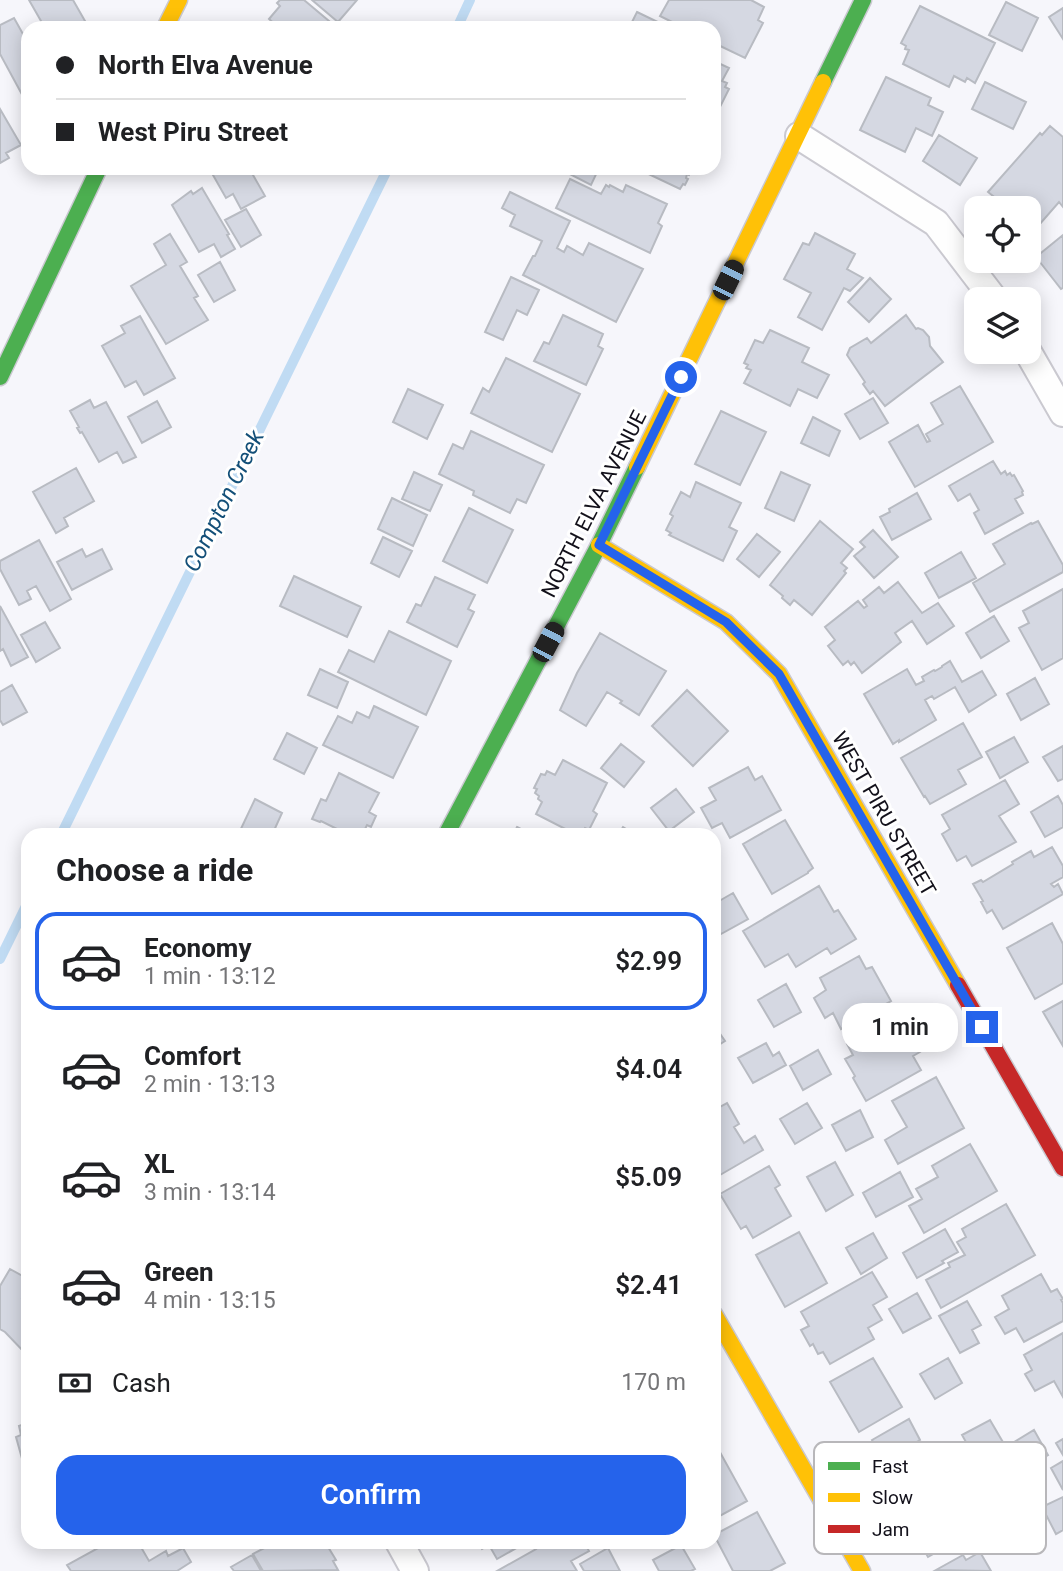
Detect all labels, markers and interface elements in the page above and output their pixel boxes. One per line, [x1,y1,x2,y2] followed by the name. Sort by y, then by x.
[98,50,313,80] text: North Elva Avenue
[98,117,288,147] text: West Piru Street
[964,196,1041,364] map controls
[964,196,1041,273] button: locate
[710,257,747,303] car
[964,287,1041,364] button: layers
[665,361,697,393] route start
[537,407,651,601] street label: NORTH ELVA AVENUE
[178,425,270,576] water label: Compton Creek
[529,619,568,665] car
[827,728,941,901] street label: WEST PIRU STREET
[56,851,253,889] text: Choose a ride
[60,930,123,993] icon: car
[144,933,251,963] text: Economy
[615,946,682,976] text: $2.99
[144,963,276,990] text: 1 min · 13:12
[842,1002,958,1052] callout: 1 min
[966,1011,998,1043] route end
[871,1014,929,1041] text: 1 min
[60,1038,123,1101] icon: car
[144,1041,241,1071] text: Comfort
[615,1054,682,1084] text: $4.04
[144,1071,276,1098] text: 2 min · 13:13
[60,1146,123,1209] icon: car
[144,1149,175,1179] text: XL
[615,1162,682,1192] text: $5.09
[144,1179,276,1206] text: 3 min · 13:14
[60,1254,123,1317] icon: car
[144,1257,214,1287] text: Green
[615,1270,682,1300] text: $2.41
[144,1287,276,1314] text: 4 min · 13:15
[56,1364,94,1402] icon: cash
[112,1368,171,1398] text: Cash
[621,1369,686,1396] text: 170 m
[814,1442,1046,1554] legend
[56,1455,686,1535] button: Confirm
[872,1455,909,1478] text: Fast
[872,1486,913,1509] text: Slow
[872,1518,909,1541] text: Jam

